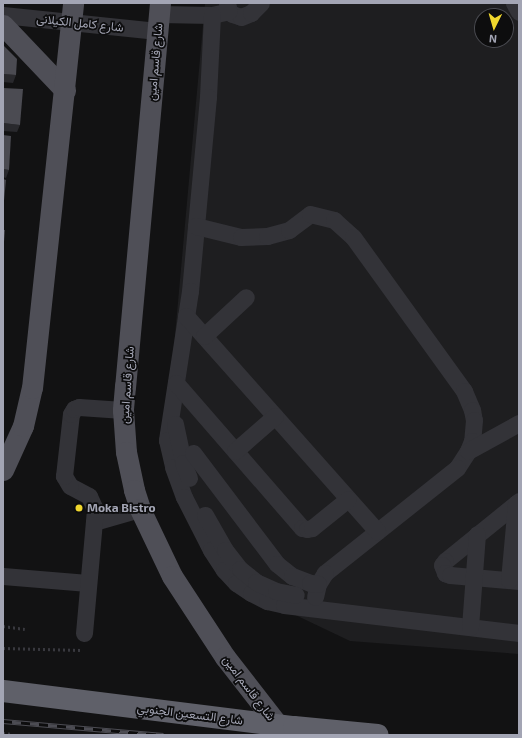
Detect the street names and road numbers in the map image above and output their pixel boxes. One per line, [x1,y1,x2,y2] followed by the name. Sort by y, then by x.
[36,11,124,35] street label: شارع كامل الكيلانى
[144,23,166,101] street label: شارع قاسم امين
[117,346,137,424] street label: شارع قاسم امين
[220,653,278,723] street label: شارع قاسم امين
[136,700,244,728] street label: شارع التسعين الجنوبي

